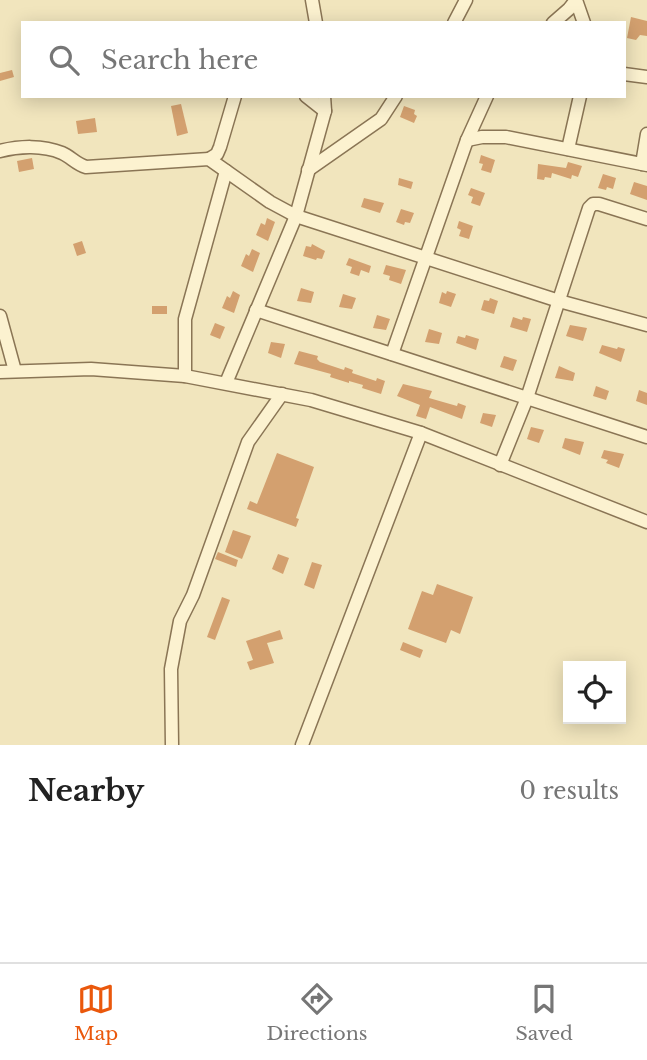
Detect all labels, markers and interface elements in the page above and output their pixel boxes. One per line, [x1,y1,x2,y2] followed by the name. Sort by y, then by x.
[21,21,626,98] search box
[45,41,83,79] icon: search
[101,44,258,76] text: Search here
[563,661,626,724] map controls
[563,661,626,724] button: locate
[28,772,144,809] text: Nearby
[520,777,619,805] text: 0 results
[74,980,118,1045] tab: Map
[266,980,367,1045] tab: Directions
[516,980,573,1045] tab: Saved

